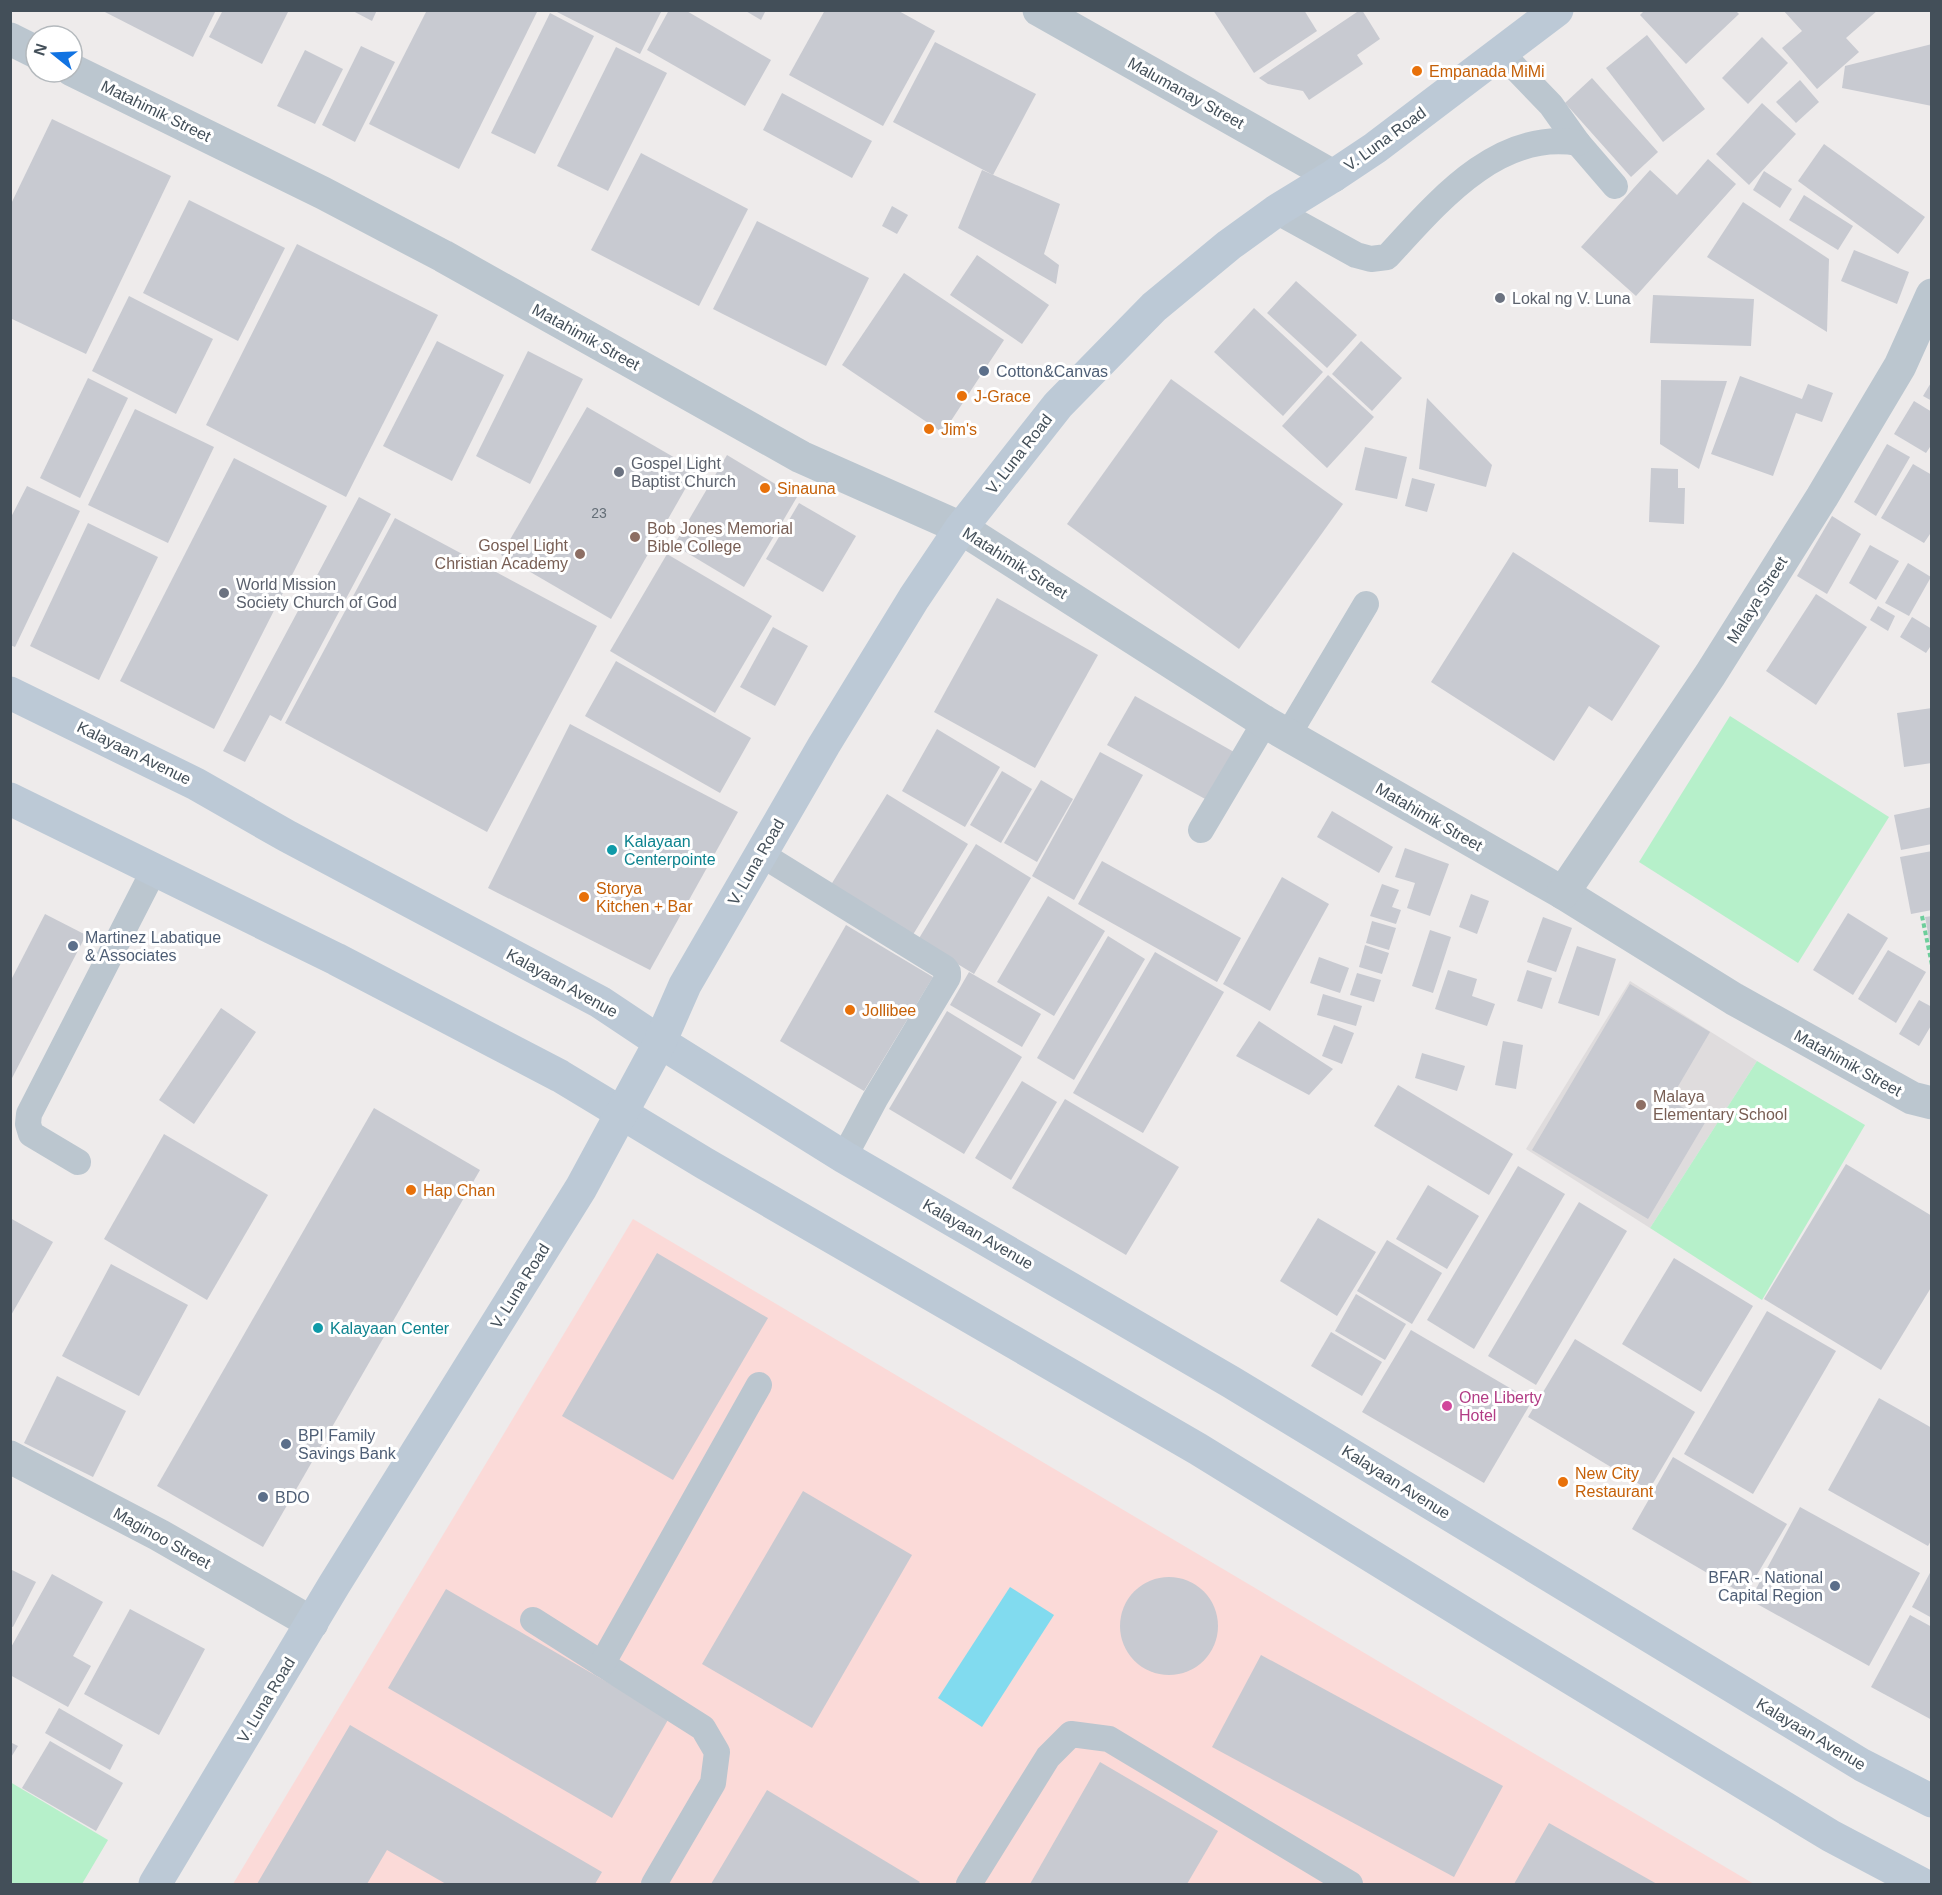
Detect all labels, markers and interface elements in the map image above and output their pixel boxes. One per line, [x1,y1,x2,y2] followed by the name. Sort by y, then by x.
[24,24,84,84] north arrow
[30,41,50,58] text: N
[1125,54,1247,132] street label: Malumanay Street
[1429,63,1545,80] place label: Empanada MiMi
[1410,64,1424,78] marker: Empanada MiMi
[98,77,214,145] street label: Matahimik Street
[1341,104,1429,174] street label: V. Luna Road
[1512,290,1631,307] place label: Lokal ng V. Luna
[1493,291,1507,305] marker: Lokal ng V. Luna
[529,300,643,374] street label: Matahimik Street
[996,363,1108,380] place label: Cotton&Canvas
[977,364,991,378] marker: Cotton&Canvas
[974,388,1031,405] place label: J-Grace
[955,389,969,403] marker: J-Grace
[983,411,1055,497] street label: V. Luna Road
[941,421,977,438] place label: Jim's
[922,422,936,436] marker: Jim's
[631,455,736,490] place label: Gospel Light Baptist Church
[612,465,626,479] marker: Gospel Light Baptist Church
[777,480,836,497] place label: Sinauna
[758,481,772,495] marker: Sinauna
[591,505,607,521] house number: 23
[647,520,793,555] place label: Bob Jones Memorial Bible College
[960,524,1071,602] street label: Matahimik Street
[628,530,642,544] marker: Bob Jones Memorial Bible College
[435,537,569,572] place label: Gospel Light Christian Academy
[573,547,587,561] marker: Gospel Light Christian Academy
[1724,553,1791,646] street label: Malaya Street
[236,576,397,611] place label: World Mission Society Church of God
[217,586,231,600] marker: World Mission Society Church of God
[74,718,194,788] street label: Kalayaan Avenue
[1373,780,1486,855] street label: Matahimik Street
[725,816,787,908] street label: V. Luna Road
[624,833,716,868] place label: Kalayaan Centerpointe
[605,843,619,857] marker: Kalayaan Centerpointe
[596,880,693,915] place label: Storya Kitchen + Bar
[577,890,591,904] marker: Storya Kitchen + Bar
[85,929,221,964] place label: Martinez Labatique & Associates
[66,939,80,953] marker: Martinez Labatique & Associates
[504,945,621,1021] street label: Kalayaan Avenue
[862,1002,916,1019] place label: Jollibee
[843,1003,857,1017] marker: Jollibee
[1791,1026,1905,1100] street label: Matahimik Street
[1653,1088,1787,1123] place label: Malaya Elementary School
[1634,1098,1648,1112] marker: Malaya Elementary School
[423,1182,495,1199] place label: Hap Chan
[404,1183,418,1197] marker: Hap Chan
[920,1196,1036,1272] street label: Kalayaan Avenue
[487,1241,553,1331] street label: V. Luna Road
[330,1320,450,1337] place label: Kalayaan Center
[311,1321,325,1335] marker: Kalayaan Center
[1459,1389,1542,1424] place label: One Liberty Hotel
[1440,1399,1454,1413] marker: One Liberty Hotel
[298,1427,397,1462] place label: BPI Family Savings Bank
[279,1437,293,1451] marker: BPI Family Savings Bank
[1339,1442,1453,1522] street label: Kalayaan Avenue
[1575,1465,1654,1500] place label: New City Restaurant
[1556,1475,1570,1489] marker: New City Restaurant
[275,1489,310,1506] place label: BDO
[256,1490,270,1504] marker: BDO
[110,1504,214,1572] street label: Maginoo Street
[1708,1569,1823,1604] place label: BFAR - National Capital Region
[1828,1579,1842,1593] marker: BFAR - National Capital Region
[234,1654,298,1746] street label: V. Luna Road
[1753,1695,1869,1773] street label: Kalayaan Avenue

